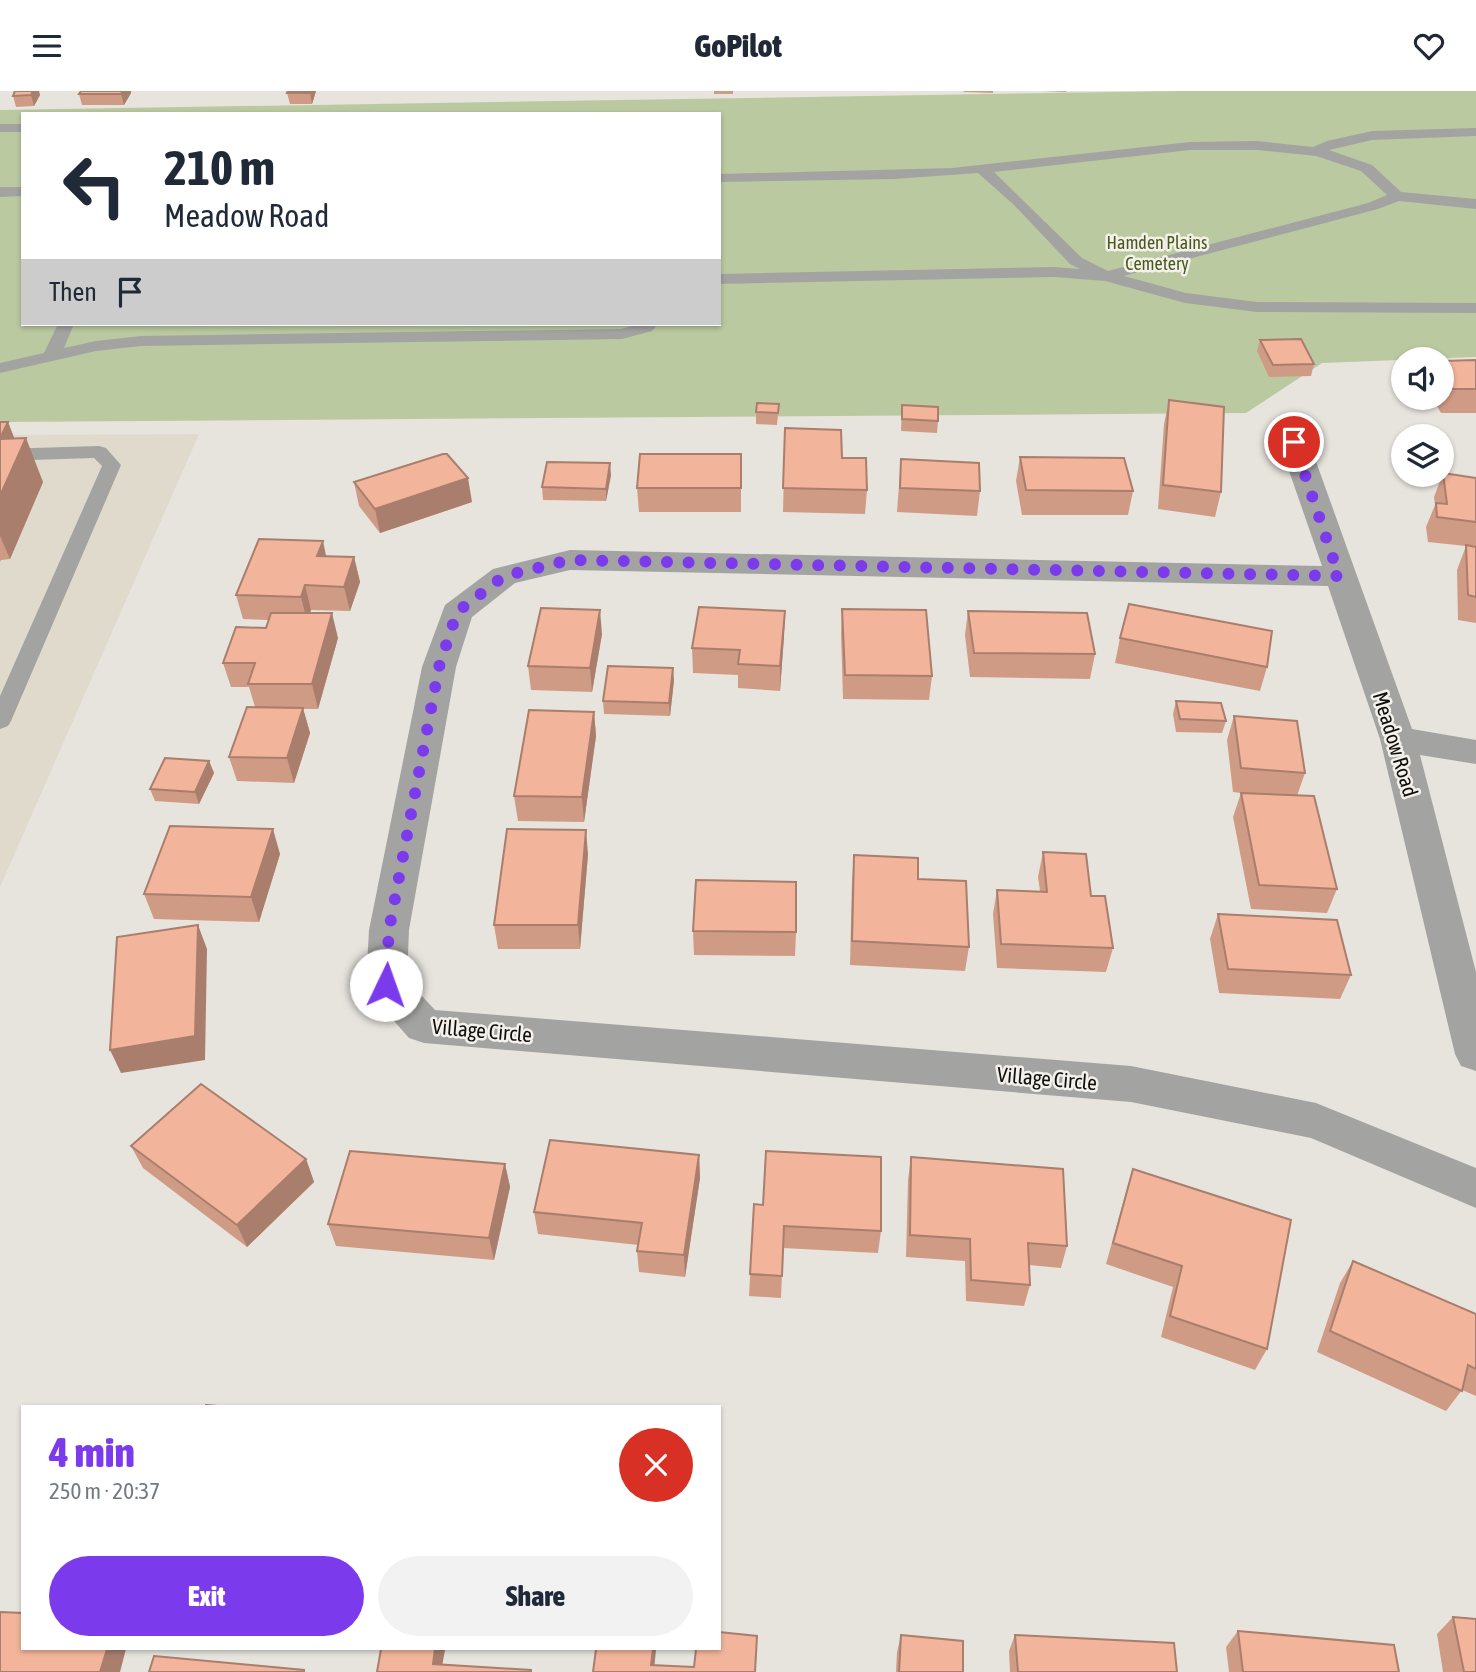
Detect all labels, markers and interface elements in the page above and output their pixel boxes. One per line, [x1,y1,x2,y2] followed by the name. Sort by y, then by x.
[28,27,66,65] icon: menu
[694,27,782,64] text: GoPilot
[1410,27,1448,65] icon: heart
[164,139,275,195] text: 210 m
[49,140,140,231] icon: left
[164,197,329,234] text: Meadow Road
[1107,232,1207,274] park label: Hamden Plains Cemetery
[111,273,149,311] icon: arrive
[49,277,97,307] text: Then
[1391,347,1454,487] map controls
[1391,347,1454,410] button: sound
[1264,412,1324,472] pin
[1275,423,1313,461] icon: arrive
[1391,424,1454,487] button: layers
[1369,689,1423,799] street label: Meadow Road
[349,948,423,1022] position arrow
[431,1014,533,1046] street label: Village Circle
[996,1062,1098,1094] street label: Village Circle
[49,1428,135,1476] text: 4 min
[619,1428,693,1502] button: close
[49,1478,160,1504] text: 250 m · 20:37
[49,1556,364,1636] button: Exit
[378,1556,693,1636] button: Share

